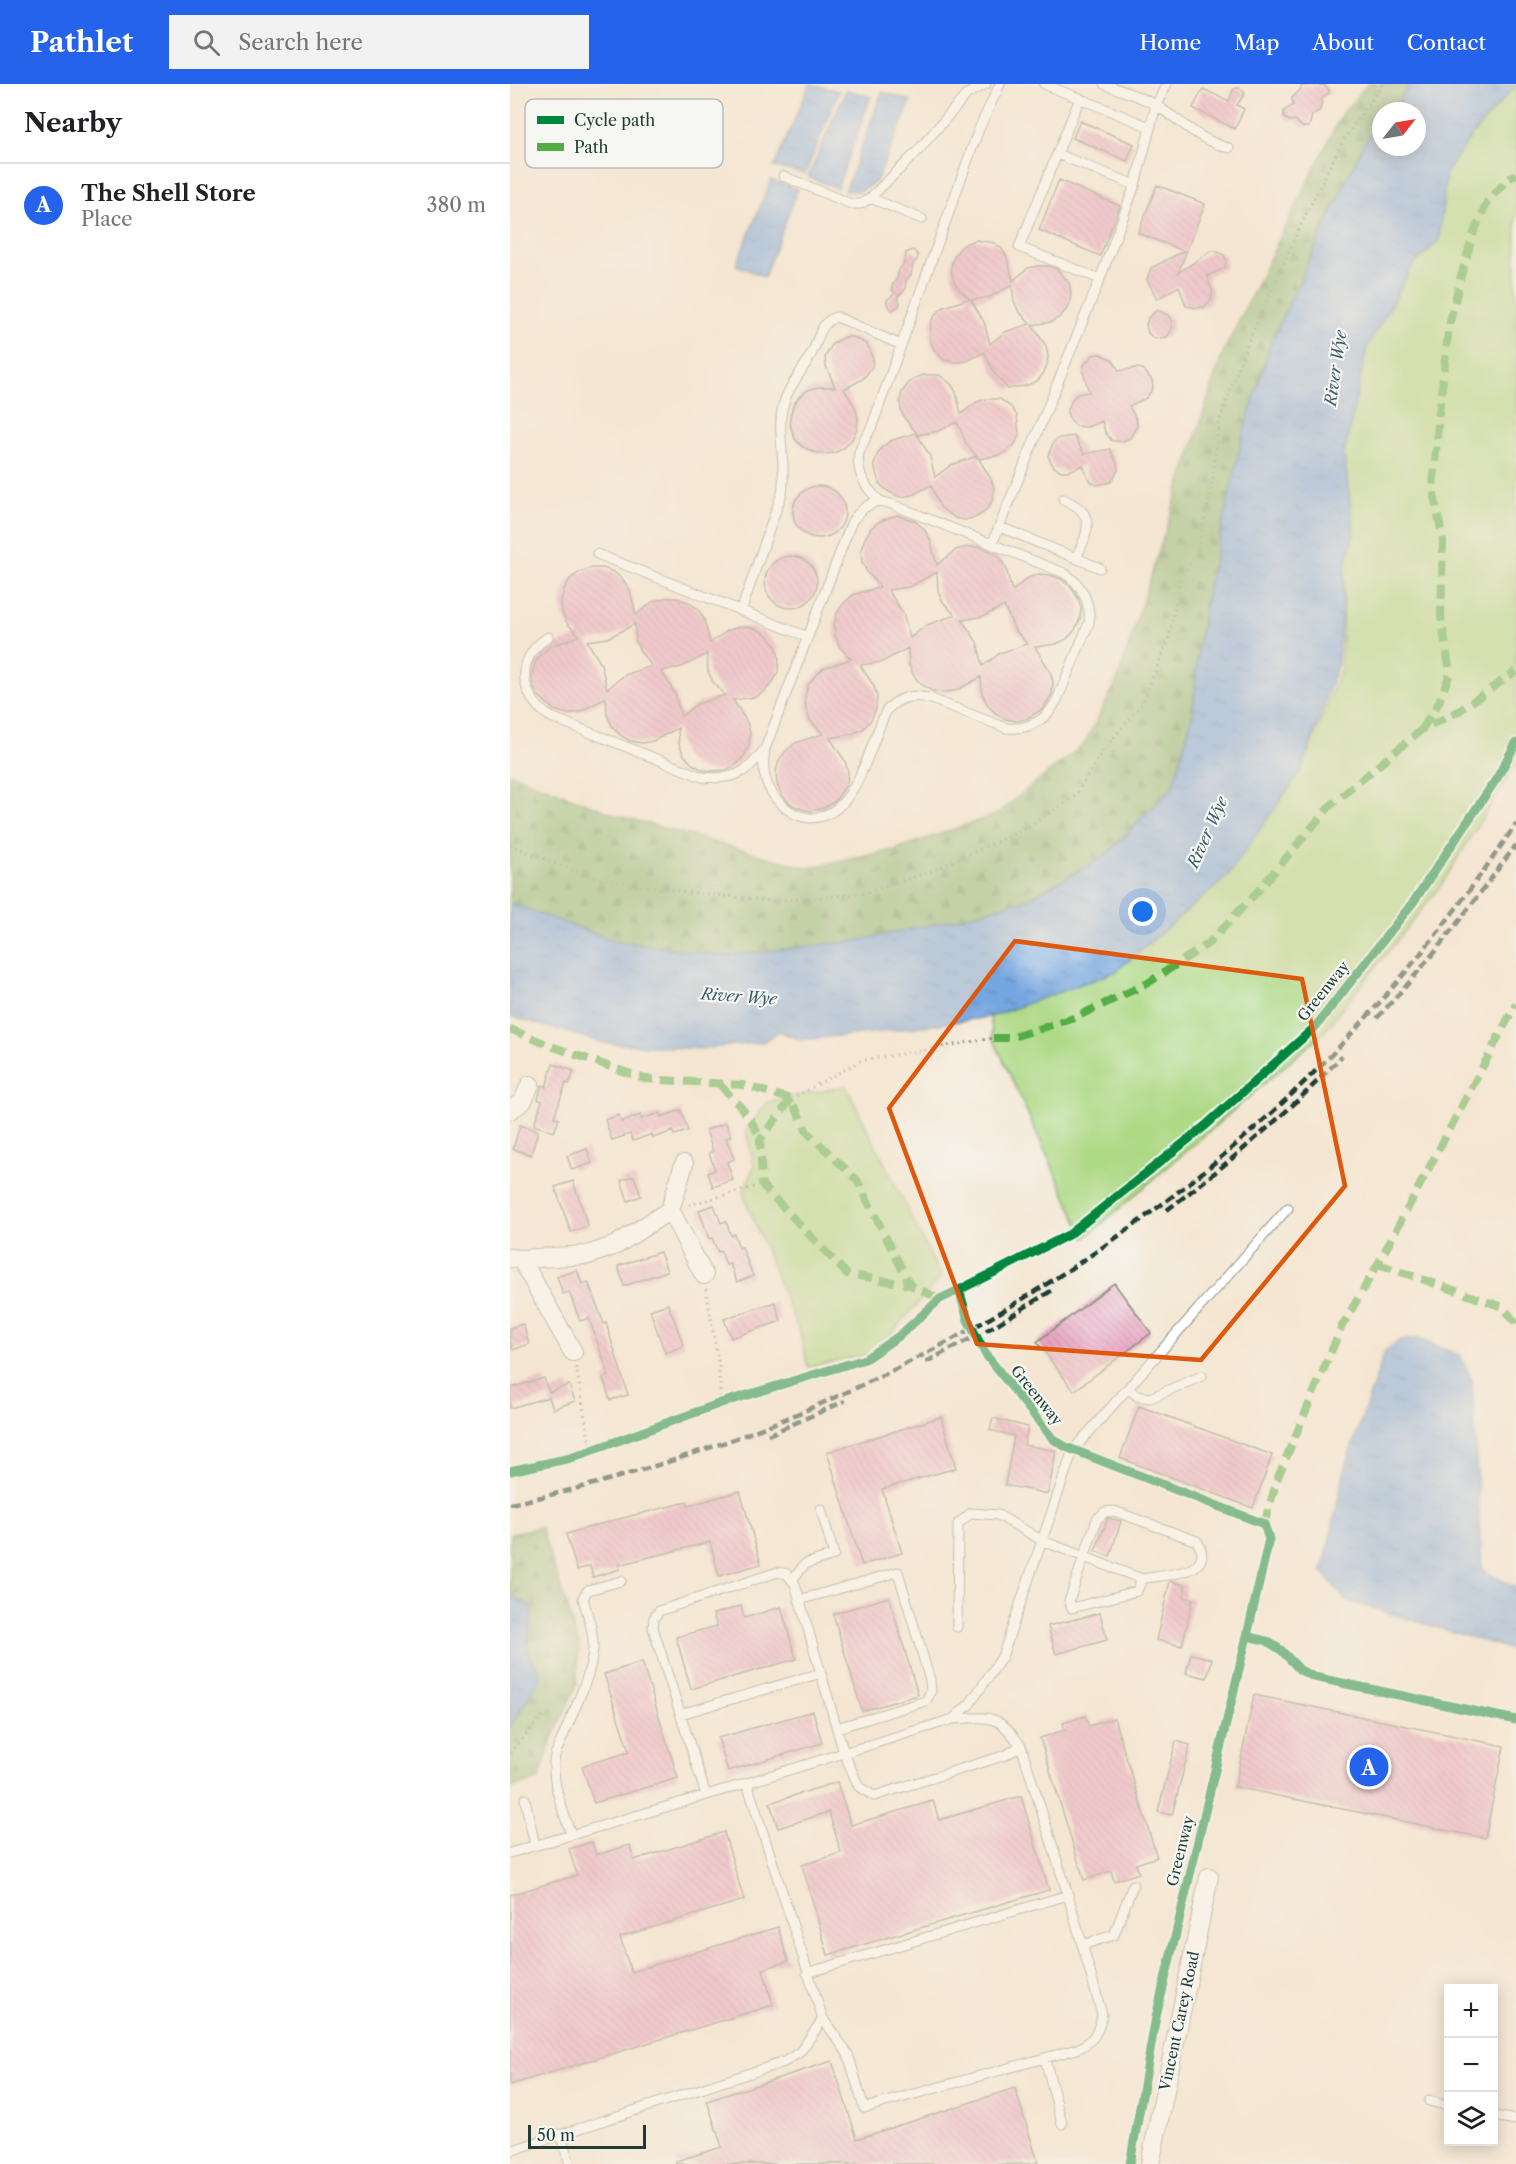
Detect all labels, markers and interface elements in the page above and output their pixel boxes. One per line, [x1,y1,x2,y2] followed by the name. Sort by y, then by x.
[169,15,589,69] search box
[30,25,133,59] text: Pathlet
[190,26,223,59] icon: search
[238,29,363,56] text: Search here
[1140,30,1201,55] text: Home
[1234,30,1279,55] text: Map
[1312,30,1374,55] text: About
[1407,30,1486,55] text: Contact
[525,99,723,168] legend
[1372,102,1426,156] north arrow
[24,107,122,139] text: Nearby
[574,110,655,130] text: Cycle path
[574,137,608,157] text: Path
[81,180,256,207] text: The Shell Store
[36,193,51,217] text: A
[427,193,486,217] text: 380 m
[81,207,132,231] text: Place
[1320,328,1350,409] water label: River Wye
[1182,792,1232,873] water label: River Wye
[1128,897,1157,926] your location
[1293,957,1353,1025] street label: Greenway
[698,983,779,1009] water label: River Wye
[1007,1361,1067,1429] street label: Greenway
[1350,1744,1388,1790] pin: A
[1162,1813,1198,1888] street label: Greenway
[1155,1949,1203,2094] street label: Vincent Carey Road
[1444,1984,1498,2146] map controls
[1444,1984,1498,2038] button: +
[1444,2038,1498,2092] button: −
[1444,2092,1498,2146] button: layers
[528,2122,646,2150] scale bar
[537,2125,575,2145] text: 50 m

